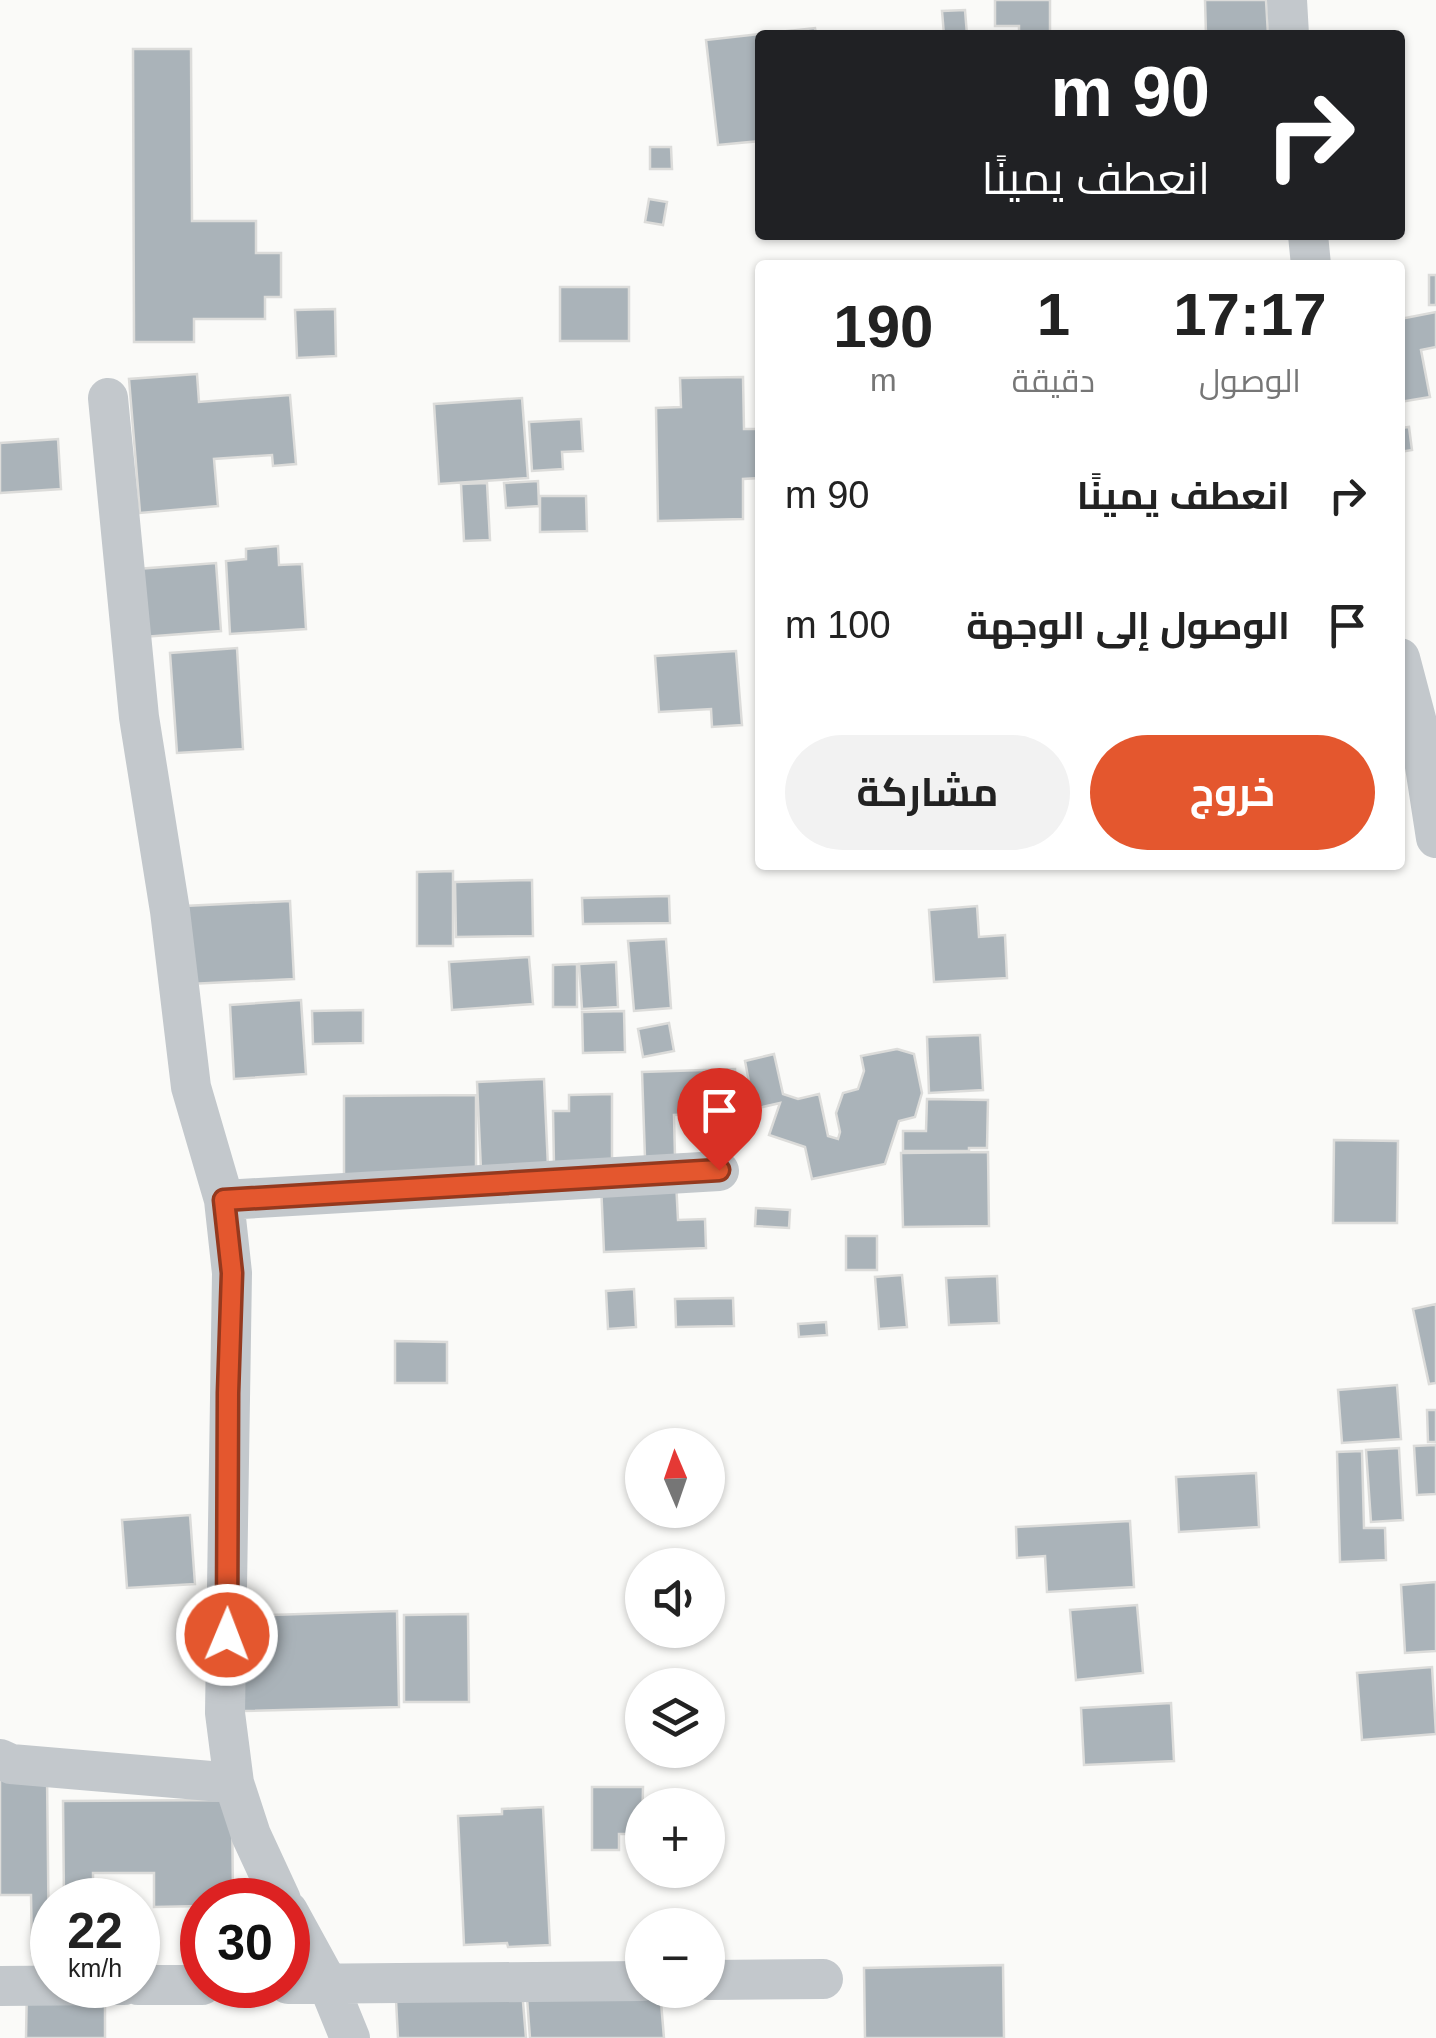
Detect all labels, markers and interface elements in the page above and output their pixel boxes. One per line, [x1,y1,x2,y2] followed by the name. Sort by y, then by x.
[1050,53,1210,131] text: 90 m
[1245,70,1375,200] icon: right
[981,153,1210,204] text: انعطف يمينًا
[1037,281,1070,348] text: 1
[1173,281,1327,348] text: 17:17
[833,293,933,360] text: 190
[870,362,897,398] text: m
[1012,363,1095,399] text: دقيقة
[1199,363,1301,399] text: الوصول
[1320,468,1375,523] icon: right
[785,474,870,516] text: 90 m
[1077,475,1290,517] text: انعطف يمينًا
[1320,598,1375,653] icon: arrive
[785,604,891,646] text: 100 m
[966,605,1290,647] text: الوصول إلى الوجهة
[785,735,1070,850] button: مشاركة
[1090,735,1375,850] button: خروج
[677,1068,762,1171] pin
[692,1083,747,1138] icon: arrive
[625,1428,725,1528] north arrow
[625,1428,725,2008] map controls
[625,1548,725,1648] button: sound
[175,1583,279,1687] position arrow
[625,1668,725,1768] button: layers
[625,1788,725,1888] button: +
[180,1878,310,2008] speed limit sign: 30
[67,1903,123,1959] text: 22
[625,1908,725,2008] button: −
[68,1954,122,1982] text: km/h

